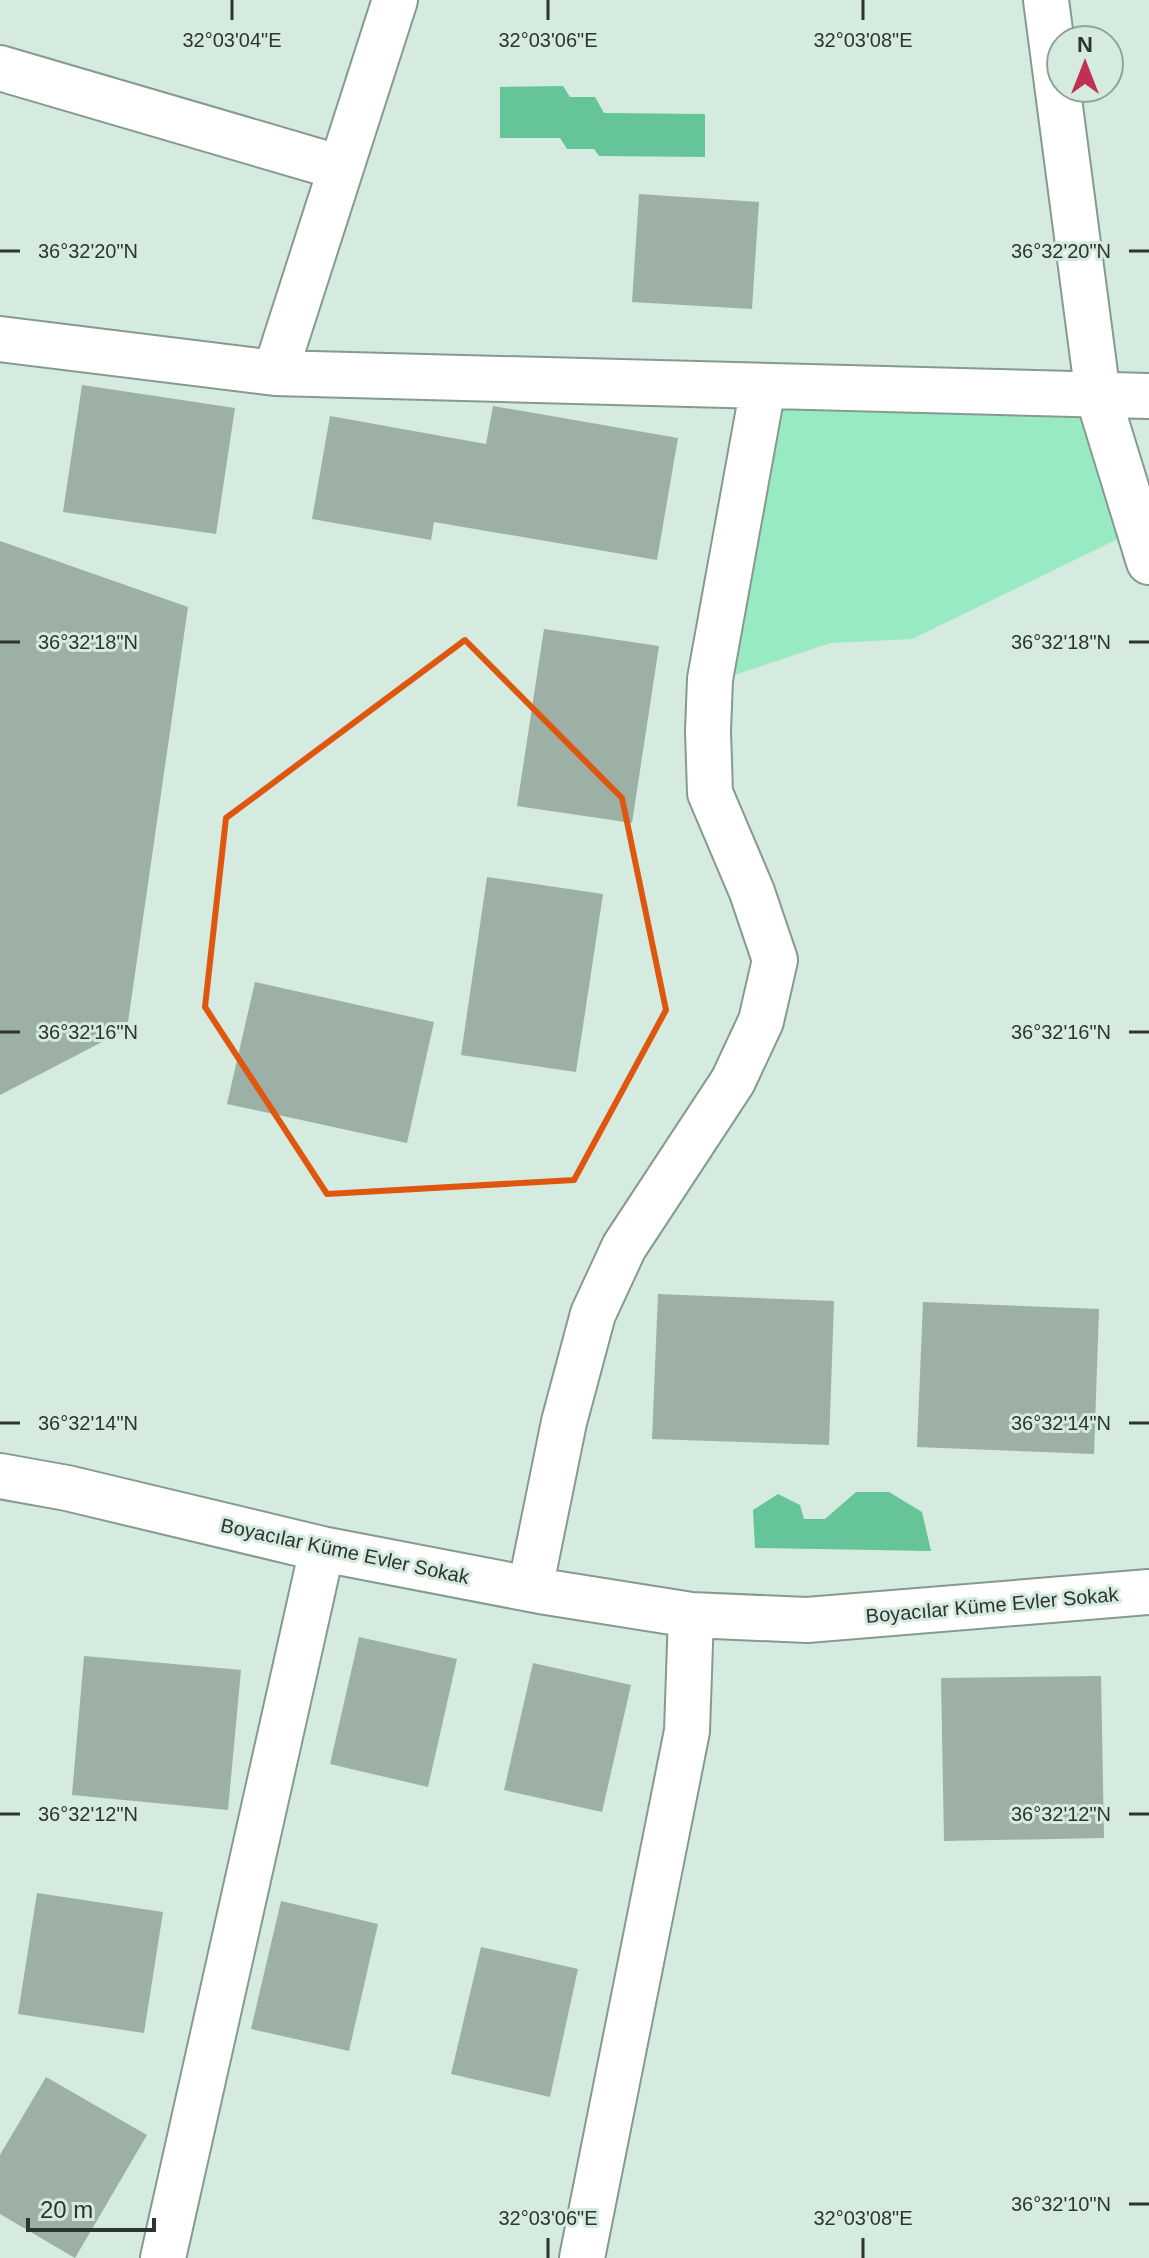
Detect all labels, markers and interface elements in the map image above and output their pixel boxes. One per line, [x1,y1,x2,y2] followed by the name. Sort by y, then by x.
[1045,24,1125,104] north arrow
[183,29,282,51] text: 32°03'04"E
[499,29,598,51] text: 32°03'06"E
[814,29,913,51] text: 32°03'08"E
[1077,32,1093,57] text: N
[38,240,138,262] text: 36°32'20"N
[1011,240,1111,262] text: 36°32'20"N
[38,631,138,653] text: 36°32'18"N
[1011,631,1111,653] text: 36°32'18"N
[38,1021,138,1043] text: 36°32'16"N
[1011,1021,1111,1043] text: 36°32'16"N
[38,1412,138,1434] text: 36°32'14"N
[1011,1412,1111,1434] text: 36°32'14"N
[219,1514,472,1588] street label: Boyacılar Küme Evler Sokak
[865,1583,1120,1627] street label: Boyacılar Küme Evler Sokak
[38,1803,138,1825] text: 36°32'12"N
[1011,1803,1111,1825] text: 36°32'12"N
[28,2182,154,2232] scale bar
[1011,2193,1111,2215] text: 36°32'10"N
[40,2196,93,2223] text: 20 m
[499,2207,598,2229] text: 32°03'06"E
[814,2207,913,2229] text: 32°03'08"E

